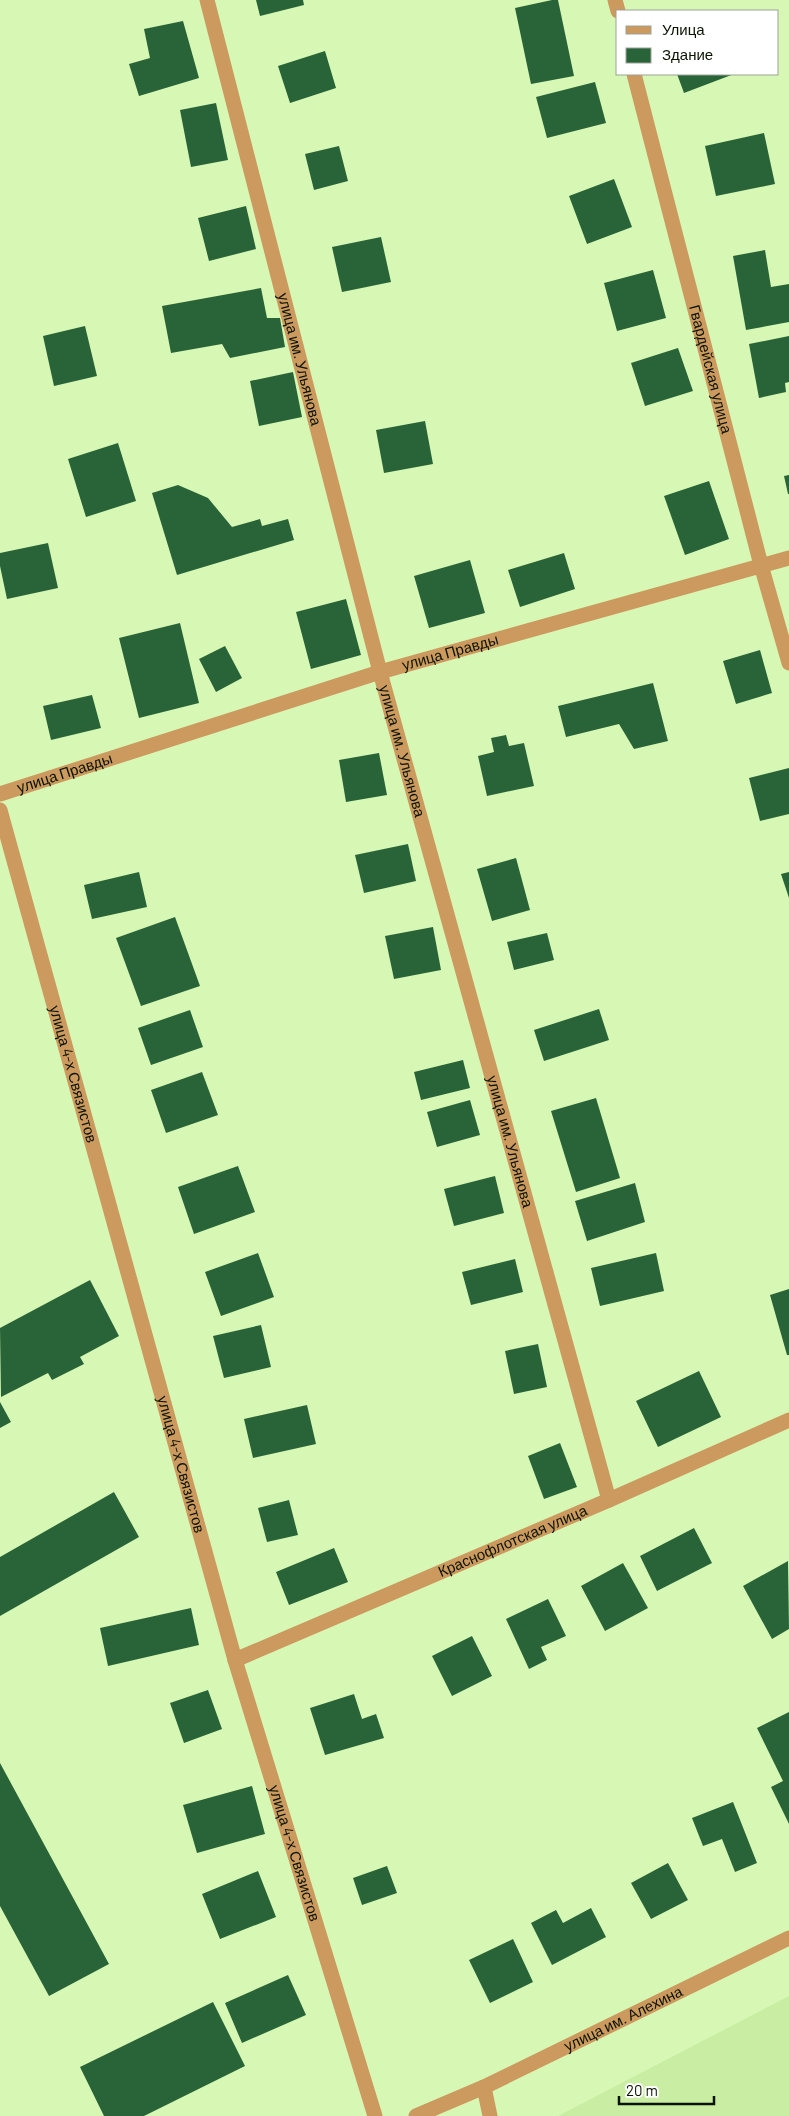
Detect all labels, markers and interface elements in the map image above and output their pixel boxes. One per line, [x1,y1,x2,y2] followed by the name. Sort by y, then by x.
[616,10,779,75] legend
[662,20,705,38] text: Улица
[662,45,713,63] text: Здание
[275,291,326,428] street label: улица им. Ульянова
[686,303,737,436] street label: Гвардейская улица
[400,629,500,673] street label: улица Правды
[376,683,430,820] street label: улица им. Ульянова
[15,749,114,796] street label: улица Правды
[46,1003,102,1144] street label: улица 4-х Связистов
[484,1073,538,1210] street label: улица им. Ульянова
[154,1394,209,1535] street label: улица 4-х Связистов
[435,1500,590,1580] street label: Краснофлотская улица
[266,1783,325,1923] street label: улица 4-х Связистов
[561,1981,686,2055] street label: улица им. Алехина
[619,2074,714,2106] scale bar
[626,2081,658,2099] text: 20 m

